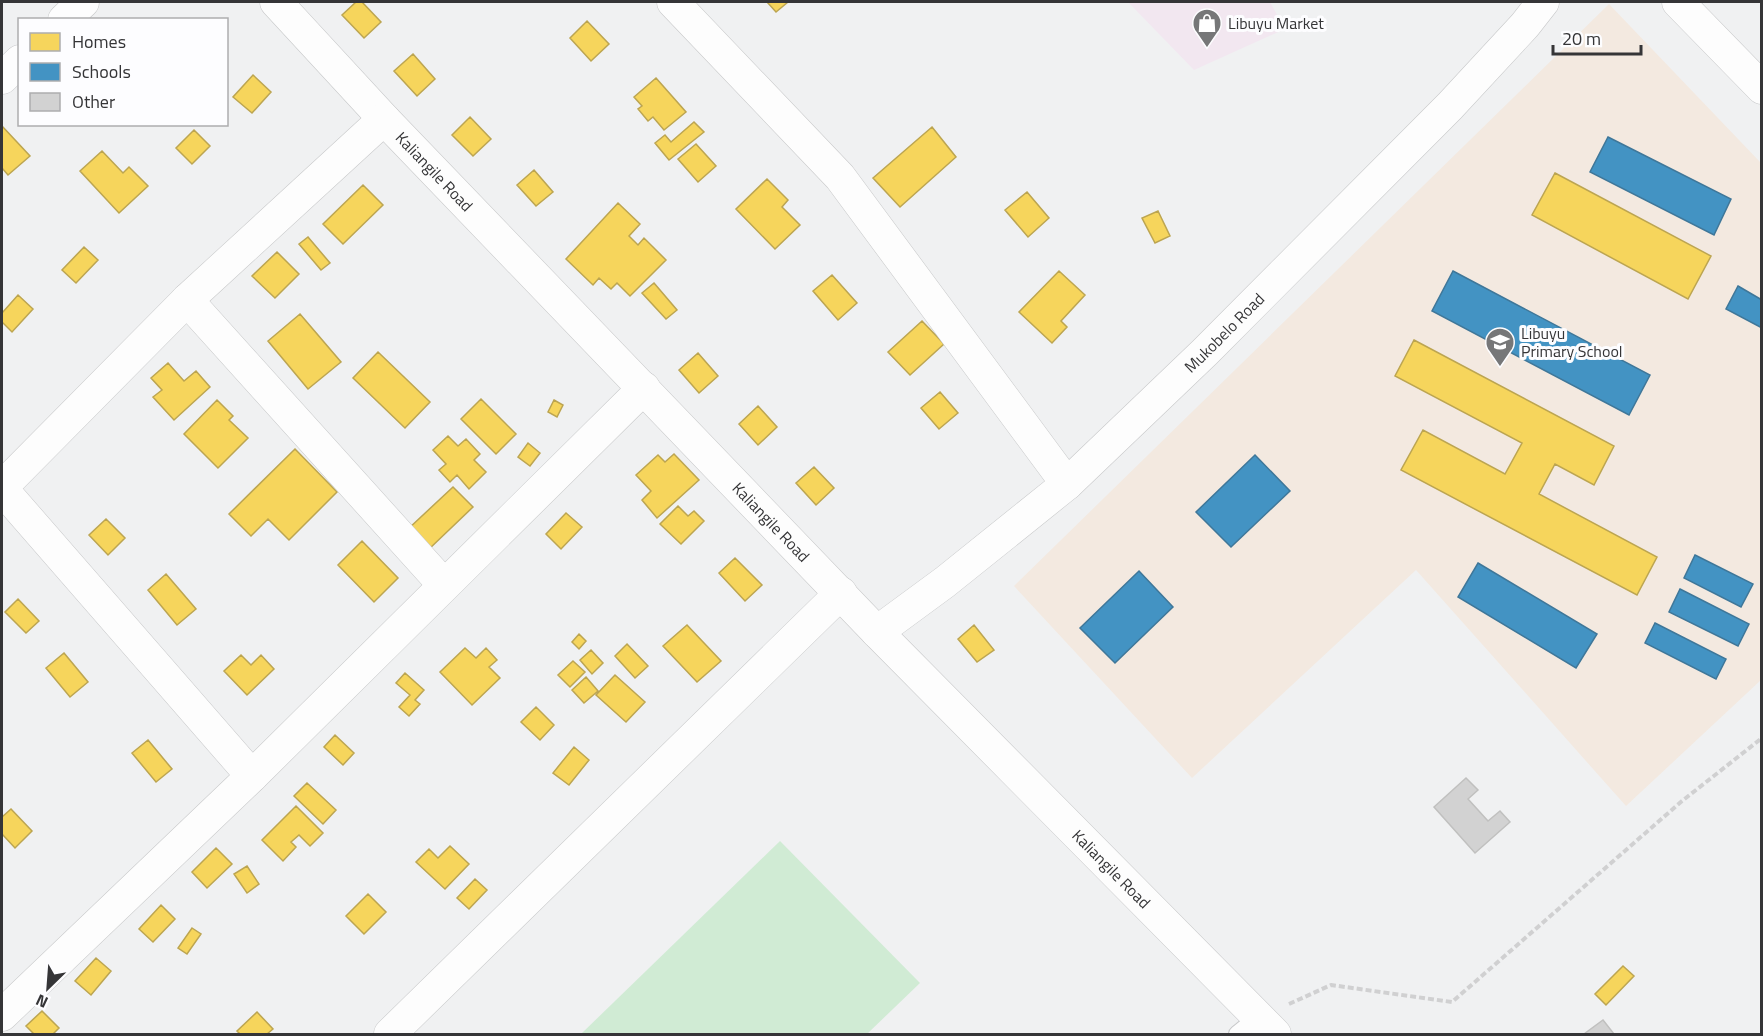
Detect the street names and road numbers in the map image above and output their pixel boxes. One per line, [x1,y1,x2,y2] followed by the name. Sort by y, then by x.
[390,126,479,217] street label: Kaliangile Road
[1178,287,1270,378] street label: Mukobelo Road
[727,477,815,567] street label: Kaliangile Road
[1067,824,1156,914] street label: Kaliangile Road

